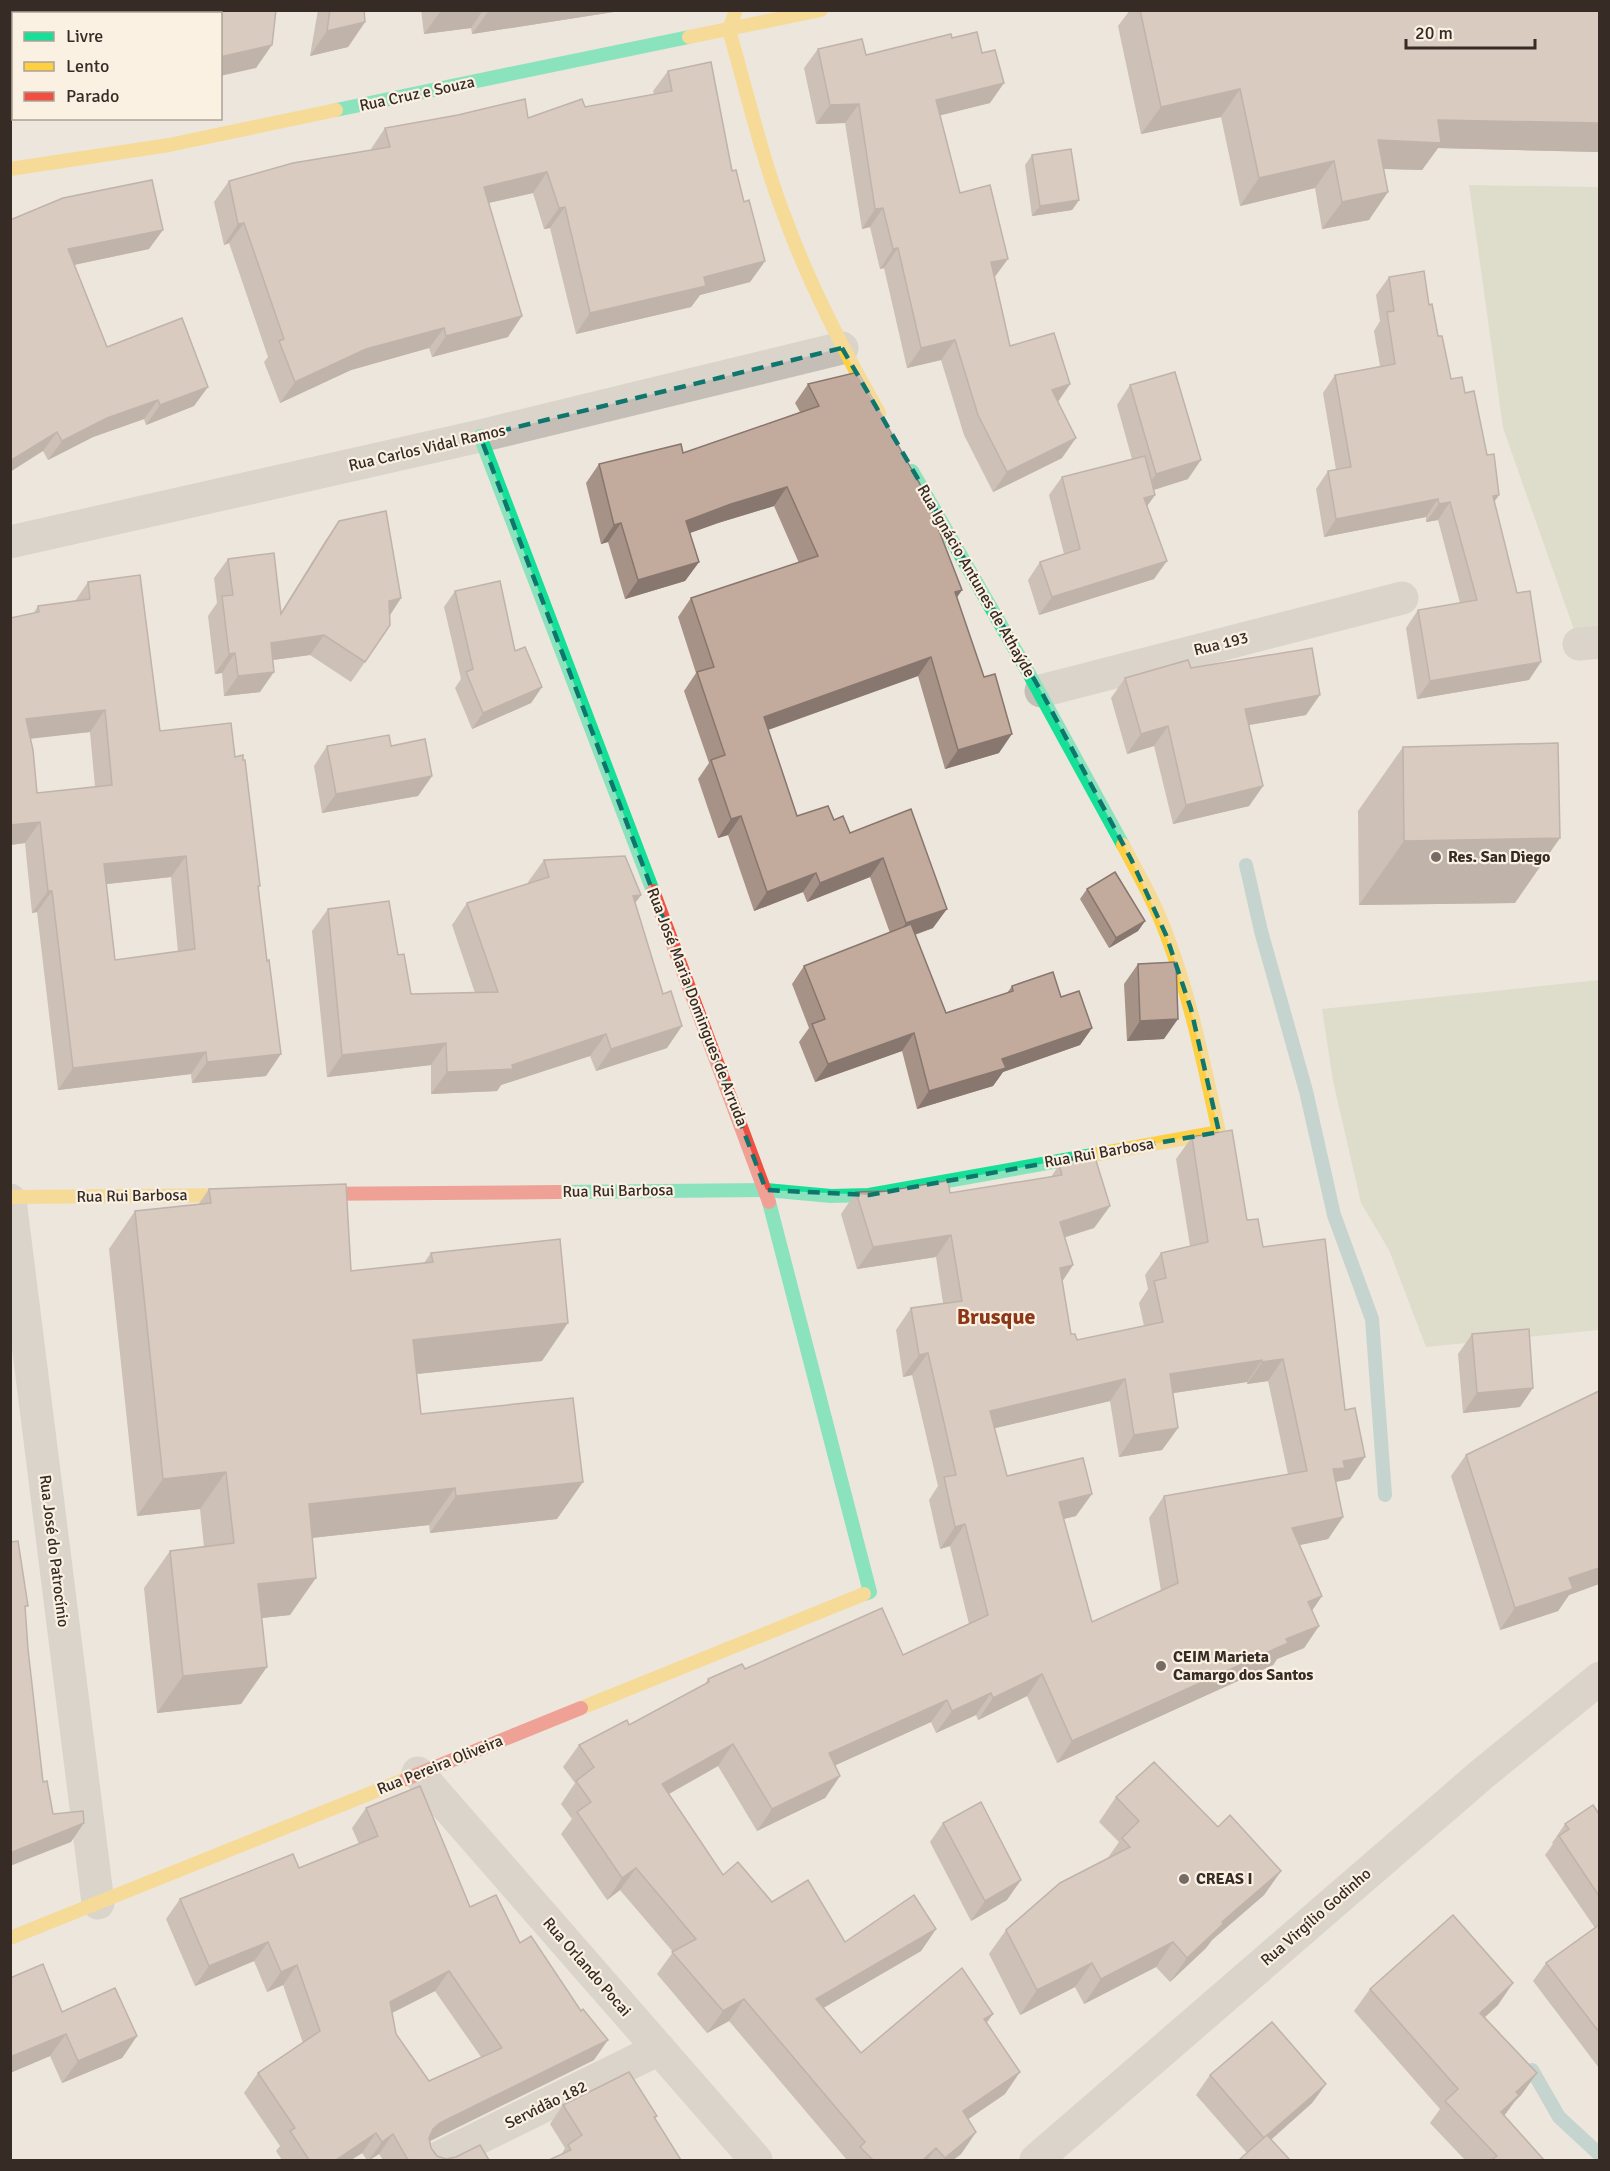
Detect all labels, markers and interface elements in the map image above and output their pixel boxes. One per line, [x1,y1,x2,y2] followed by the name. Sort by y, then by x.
[12,12,222,120] legend
[1406,12,1535,50] scale bar
[1415,22,1453,44] text: 20 m
[66,25,103,47] text: Livre
[66,55,109,77] text: Lento
[358,72,476,116] street label: Rua Cruz e Souza
[66,85,119,107] text: Parado
[347,420,507,476] street label: Rua Carlos Vidal Ramos
[913,481,1039,681] street label: Rua Ignácio Antunes de Athaýde
[1192,628,1250,660] street label: Rua 193
[1448,847,1550,867] place label: Res. San Diego
[1429,850,1443,864] marker: Res. San Diego
[642,885,752,1129] street label: Rua José Maria Domingues de Arruda
[1043,1134,1155,1172] street label: Rua Rui Barbosa
[562,1180,674,1202] street label: Rua Rui Barbosa
[76,1185,188,1207] street label: Rua Rui Barbosa
[957,1303,1035,1330] district label: Brusque
[35,1474,73,1628] street label: Rua José do Patrocínio
[1173,1647,1313,1685] place label: CEIM Marieta Camargo dos Santos
[1154,1659,1168,1673] marker: CEIM Marieta Camargo dos Santos
[374,1731,506,1799] street label: Rua Pereira Oliveira
[1257,1864,1375,1970] street label: Rua Virgílio Godinho
[1196,1869,1252,1889] place label: CREAS I
[1177,1872,1191,1886] marker: CREAS I
[538,1913,636,2021] street label: Rua Orlando Pocai
[502,2077,590,2133] street label: Servidão 182

